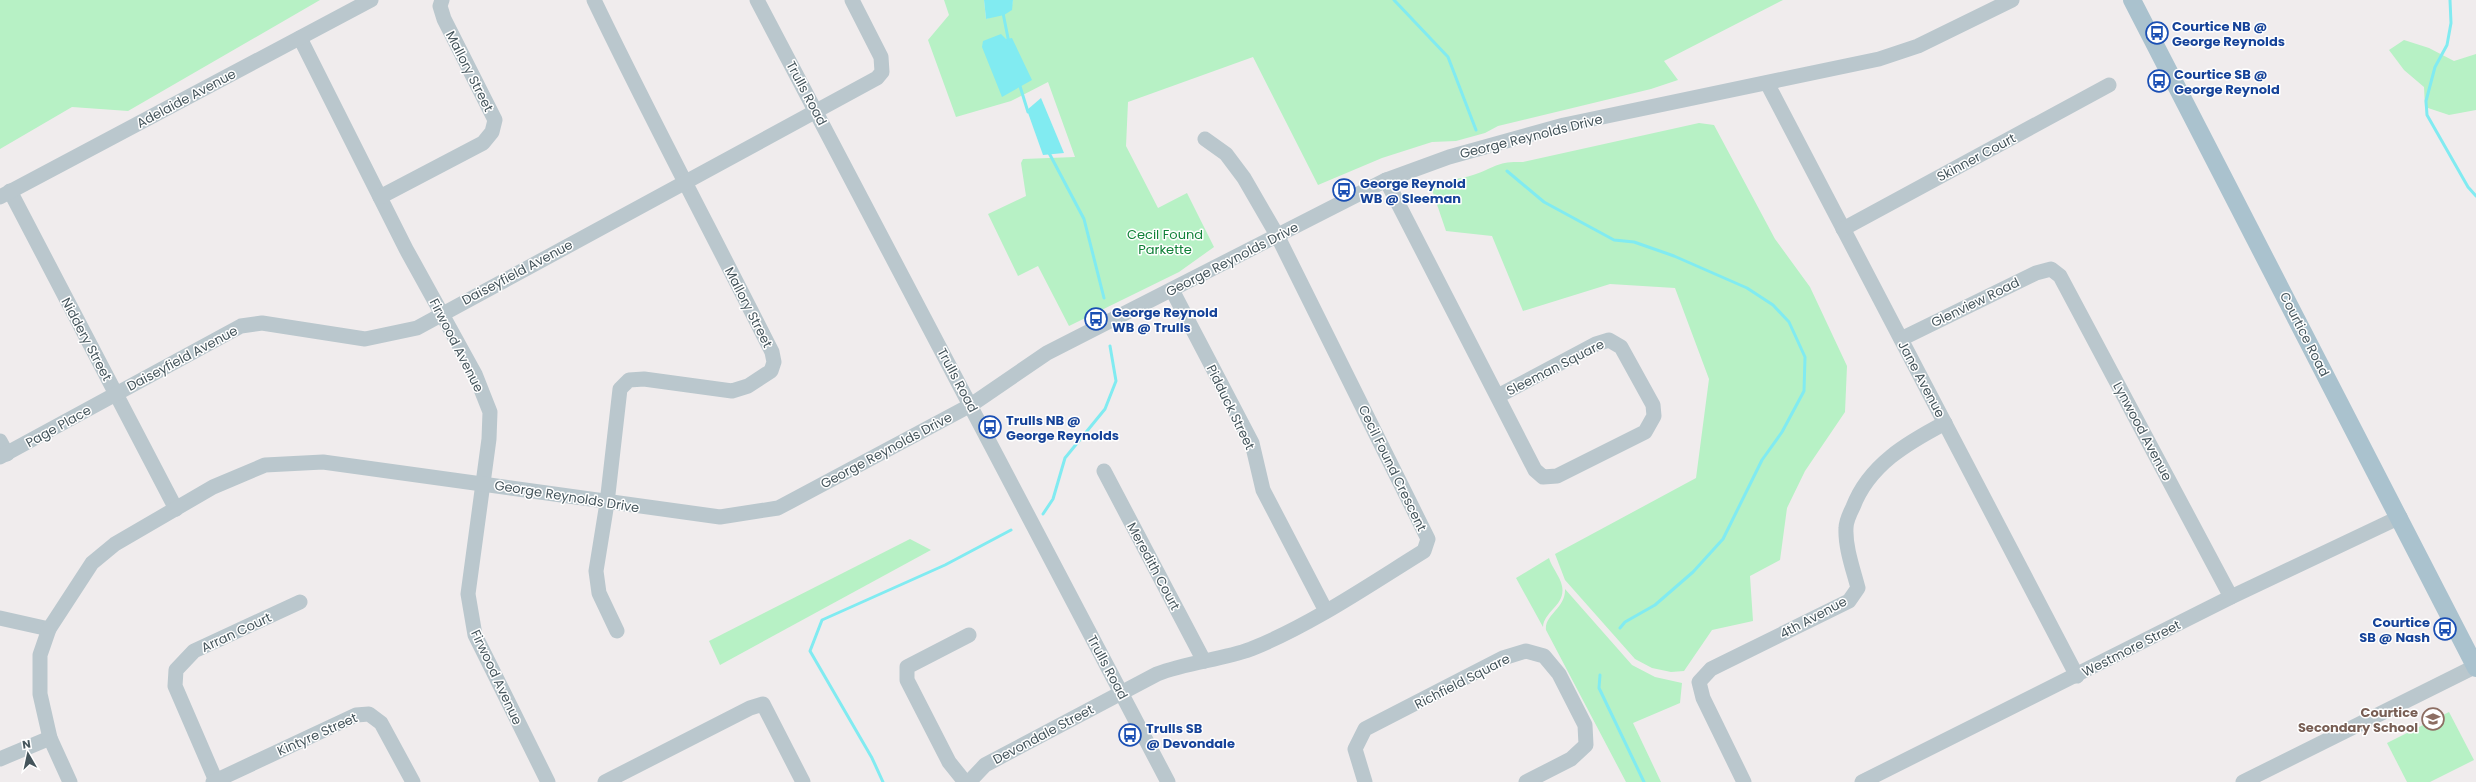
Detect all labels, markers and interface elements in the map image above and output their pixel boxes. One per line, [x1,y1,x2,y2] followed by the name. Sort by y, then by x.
[2172,17,2285,51] place label: Courtice NB @ George Reynolds
[2144,20,2170,46] bus stop icon: Courtice NB @ George Reynolds
[441,28,498,115] street label: Mallory Street
[782,58,832,129] street label: Trulls Road
[133,64,239,133] street label: Adelaide Avenue
[2174,65,2280,99] place label: Courtice SB @ George Reynold
[2146,68,2172,94] bus stop icon: Courtice SB @ George Reynold
[1458,110,1604,163] street label: George Reynolds Drive
[1933,129,2019,186] street label: Skinner Court
[1360,174,1466,208] place label: George Reynold WB @ Sleeman
[1331,177,1357,203] bus stop icon: George Reynold WB @ Sleeman
[1163,218,1302,301] street label: George Reynolds Drive
[1127,225,1203,259] park label: Cecil Found Parkette
[458,235,576,310] street label: Daiseyfield Avenue
[720,264,777,351] street label: Mallory Street
[1928,273,2023,332] street label: Glenview Road
[2275,289,2334,380] street label: Courtice Road
[57,294,117,384] street label: Niddery Street
[425,295,488,395] street label: Firwood Avenue
[1112,303,1218,337] place label: George Reynold WB @ Trulls
[1083,306,1109,332] bus stop icon: George Reynold WB @ Trulls
[123,321,241,396] street label: Daiseyfield Avenue
[1503,335,1607,400] street label: Sleeman Square
[1893,338,1950,421] street label: Jane Avenue
[933,345,983,416] street label: Trulls Road
[1202,361,1260,453] street label: Pidduck Street
[2108,378,2177,484] street label: Lynwood Avenue
[22,401,94,452] street label: Page Place
[1354,402,1432,535] street label: Cecil Found Crescent
[817,408,955,493] street label: George Reynolds Drive
[1006,411,1119,445] place label: Trulls NB @ George Reynolds
[977,414,1003,440] bus stop icon: Trulls NB @ George Reynolds
[493,476,641,517] street label: George Reynolds Drive
[1122,519,1185,614] street label: Meredith Court
[1776,592,1850,643] street label: 4th Avenue
[198,608,275,657] street label: Arran Court
[2359,613,2430,647] place label: Courtice SB @ Nash
[2079,615,2184,682] street label: Westmore Street
[2432,616,2458,642] bus stop icon: Courtice SB @ Nash
[466,627,527,728] street label: Firwood Avenue
[1083,632,1133,703] street label: Trulls Road
[1411,649,1513,714] street label: Richfield Square
[990,700,1097,769] street label: Devondale Street
[2298,703,2418,737] place label: Courtice Secondary School
[2420,706,2446,732] school or university icon: Courtice Secondary School
[274,708,360,761] street label: Kintyre Street
[1146,719,1235,753] place label: Trulls SB @ Devondale
[1117,722,1143,748] bus stop icon: Trulls SB @ Devondale
[8,734,48,774] north arrow
[21,736,32,753] text: N

